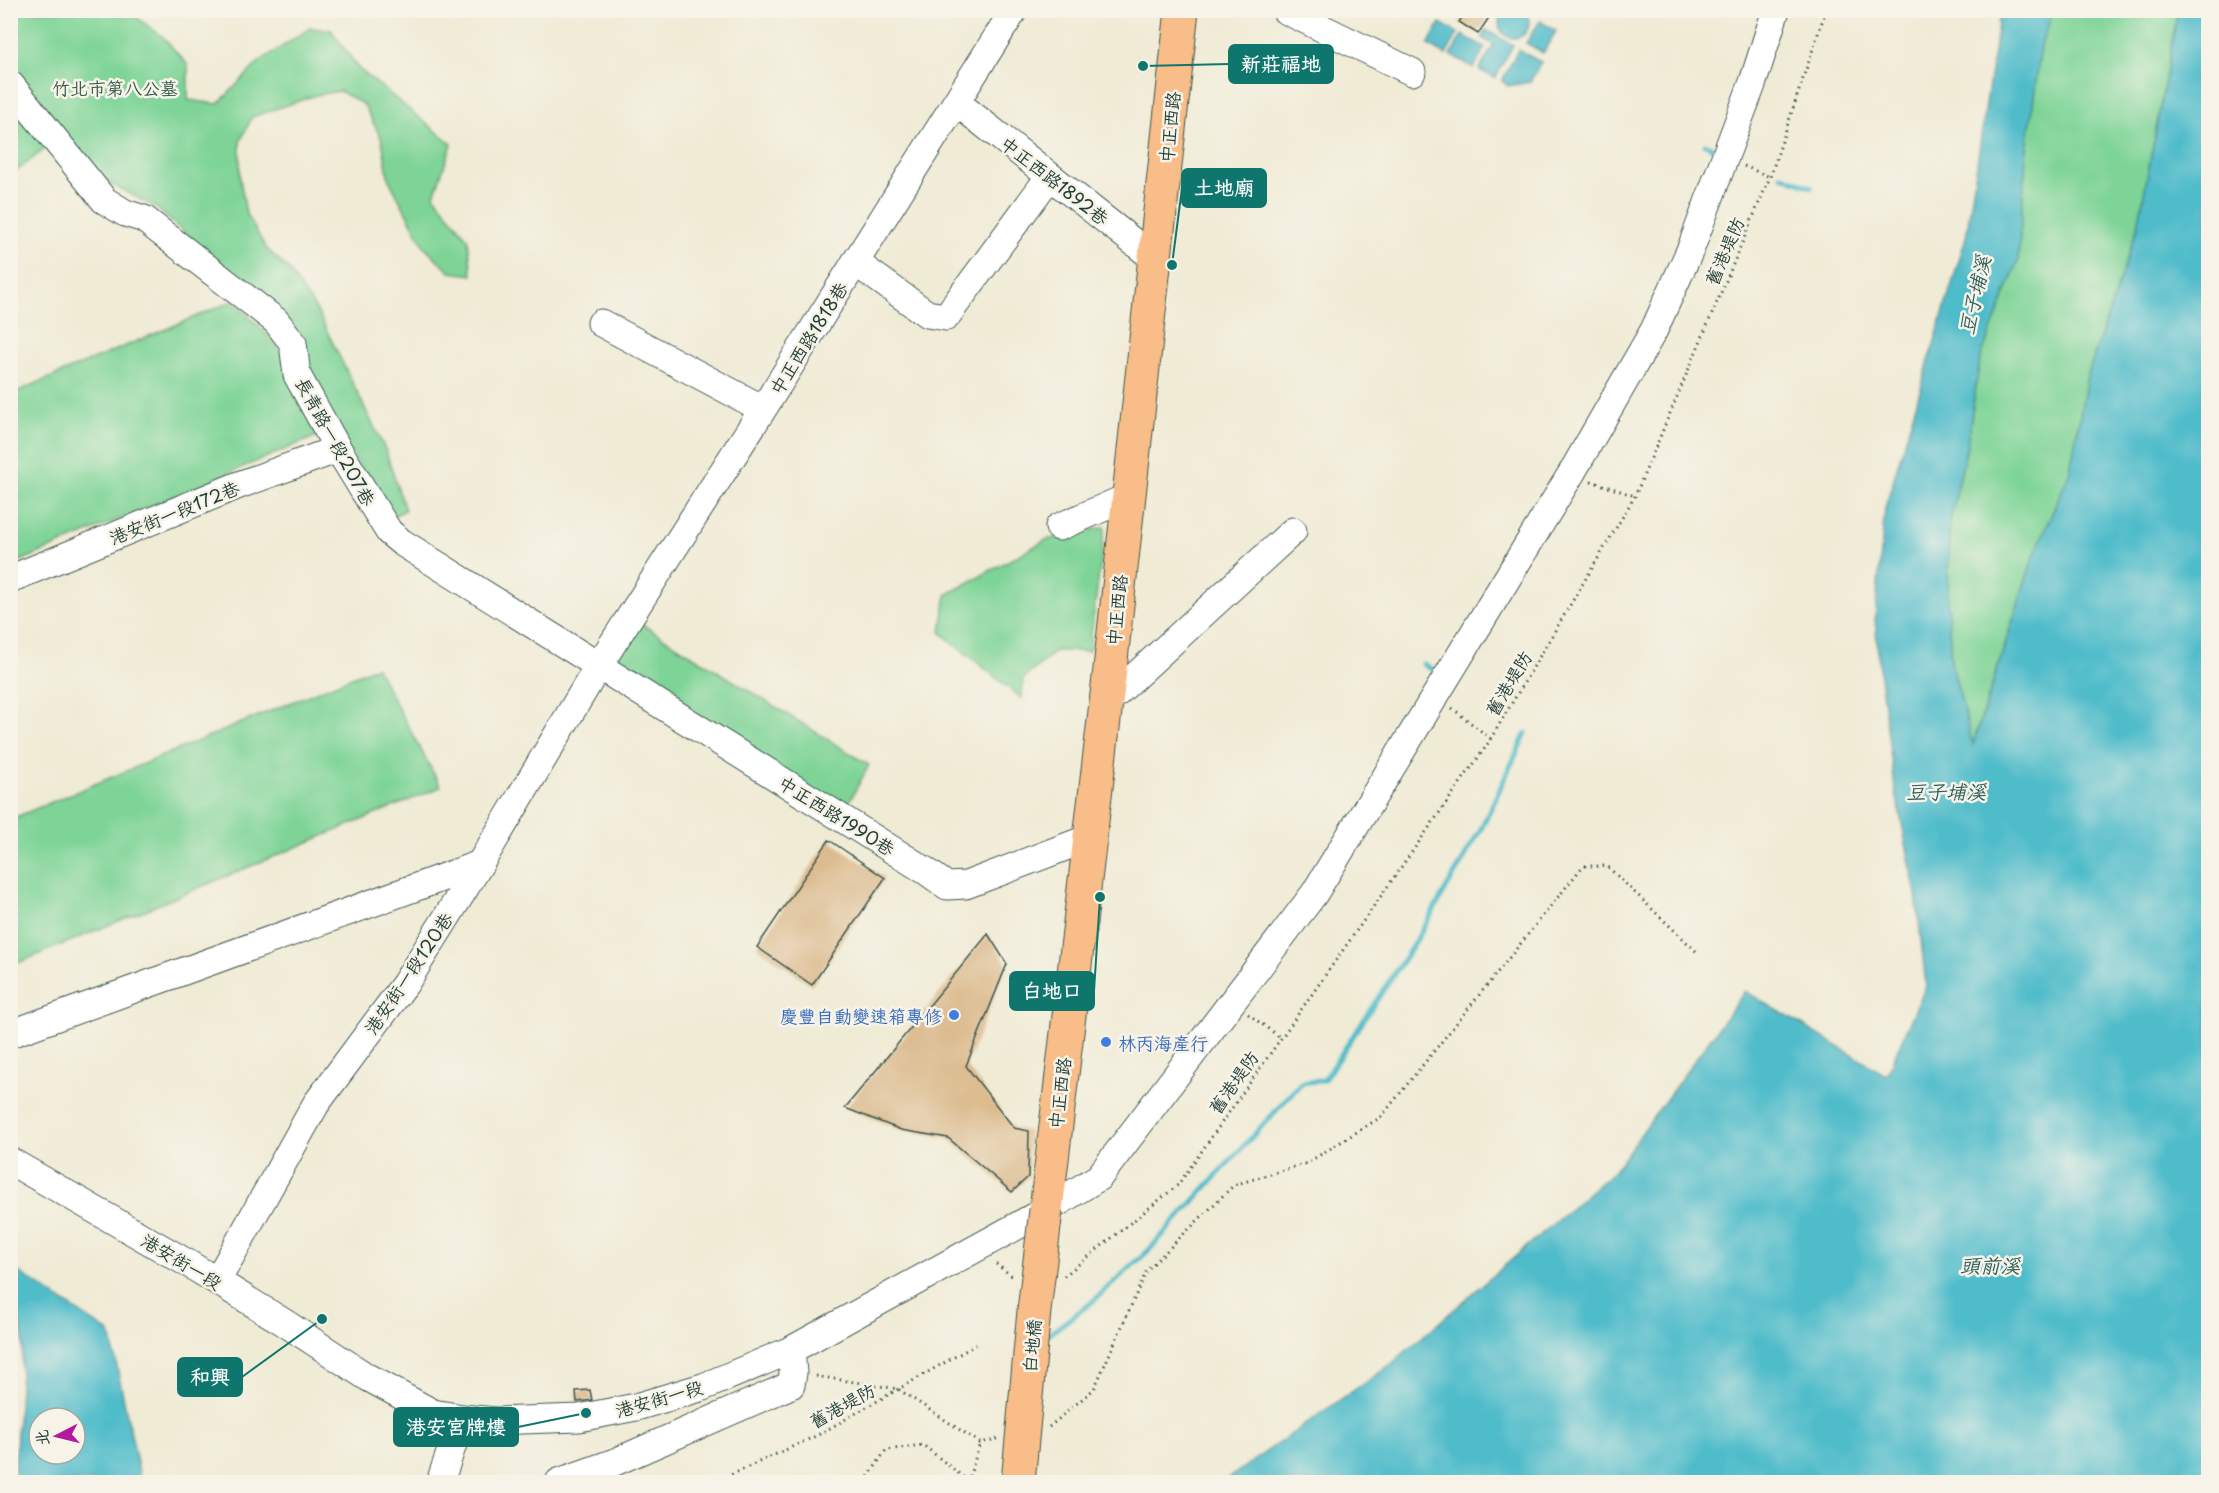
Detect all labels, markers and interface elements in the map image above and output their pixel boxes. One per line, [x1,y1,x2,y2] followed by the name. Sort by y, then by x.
[1229,45,1333,83] callout: 新莊福地
[1241,48,1321,78] text: 新莊福地
[52,74,178,101] park label: 竹北市第八公墓
[1152,90,1186,164] street label: 中正西路
[995,129,1115,231] street label: 中正西路1892巷
[1182,169,1266,207] callout: 土地廟
[1194,172,1254,202] text: 土地廟
[1698,213,1750,289] street label: 舊港堤防
[1950,252,1998,337] water label: 豆子埔溪
[762,276,854,400] street label: 中正西路1818巷
[289,372,383,510] street label: 長青路一段207巷
[105,474,243,550] street label: 港安街一段172巷
[1099,573,1133,647] street label: 中正西路
[1478,645,1538,721] street label: 舊港堤防
[774,768,900,862] street label: 中正西路1990巷
[1906,776,1987,806] water label: 豆子埔溪
[357,907,459,1039] street label: 港安街一段120巷
[1010,972,1094,1010] callout: 白地口
[1022,975,1082,1005] text: 白地口
[780,1002,942,1029] place label: 慶豐自動變速箱專修
[947,1008,961,1022] marker: 慶豐自動變速箱專修
[1118,1029,1208,1056] place label: 林丙海產行
[1099,1035,1113,1049] marker: 林丙海產行
[1201,1045,1265,1119] street label: 舊港堤防
[1041,1056,1077,1130] street label: 中正西路
[136,1226,228,1296] street label: 港安街一段
[1960,1250,2021,1280] water label: 頭前溪
[1015,1318,1047,1374] street label: 白地橋
[178,1358,242,1396] callout: 和興
[190,1361,230,1391] text: 和興
[612,1373,706,1423] street label: 港安街一段
[804,1376,880,1434] street label: 舊港堤防
[27,1406,87,1466] north arrow
[394,1408,518,1446] callout: 港安宫牌樓
[406,1411,506,1441] text: 港安宫牌樓
[28,1429,54,1447] text: 北

